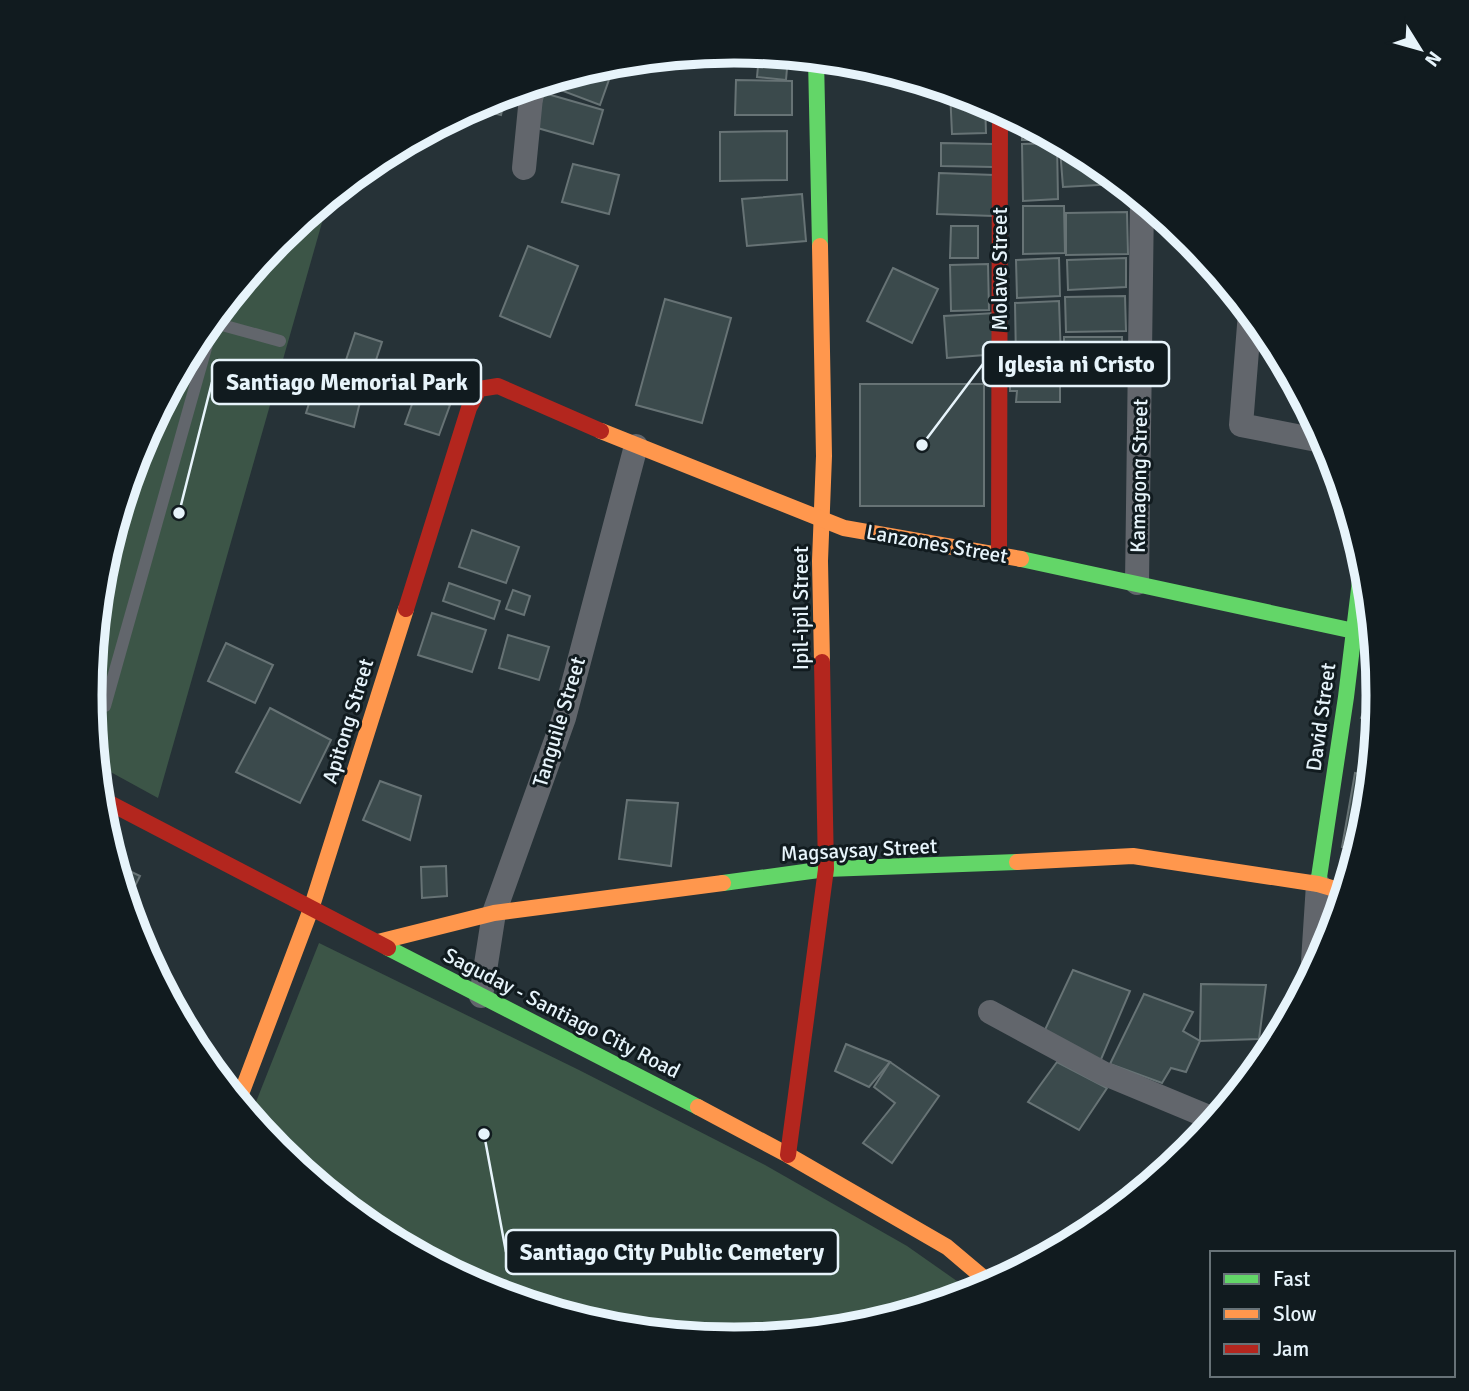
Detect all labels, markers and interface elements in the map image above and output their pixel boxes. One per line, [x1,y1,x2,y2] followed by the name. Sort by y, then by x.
[1385,14,1455,84] north arrow
[1419,46,1446,71] text: N
[987,207,1013,331] street label: Molave Street
[983,342,1169,386] callout: Iglesia ni Cristo
[997,350,1155,379] text: Iglesia ni Cristo
[212,360,481,404] callout: Santiago Memorial Park
[226,368,468,397] text: Santiago Memorial Park
[1125,399,1153,553] street label: Kamagong Street
[864,519,1010,569] street label: Lanzones Street
[788,546,814,670] street label: Ipil-ipil Street
[527,654,591,790] street label: Tanguile Street
[317,655,379,787] street label: Apitong Street
[1301,661,1341,773] street label: David Street
[780,833,938,867] street label: Magsaysay Street
[439,942,685,1084] street label: Saguday - Santiago City Road
[506,1230,838,1274] callout: Santiago City Public Cemetery
[520,1238,825,1267] text: Santiago City Public Cemetery
[1210,1251,1455,1377] legend
[1273,1266,1310,1292] text: Fast
[1273,1301,1317,1327] text: Slow
[1273,1336,1309,1362] text: Jam

